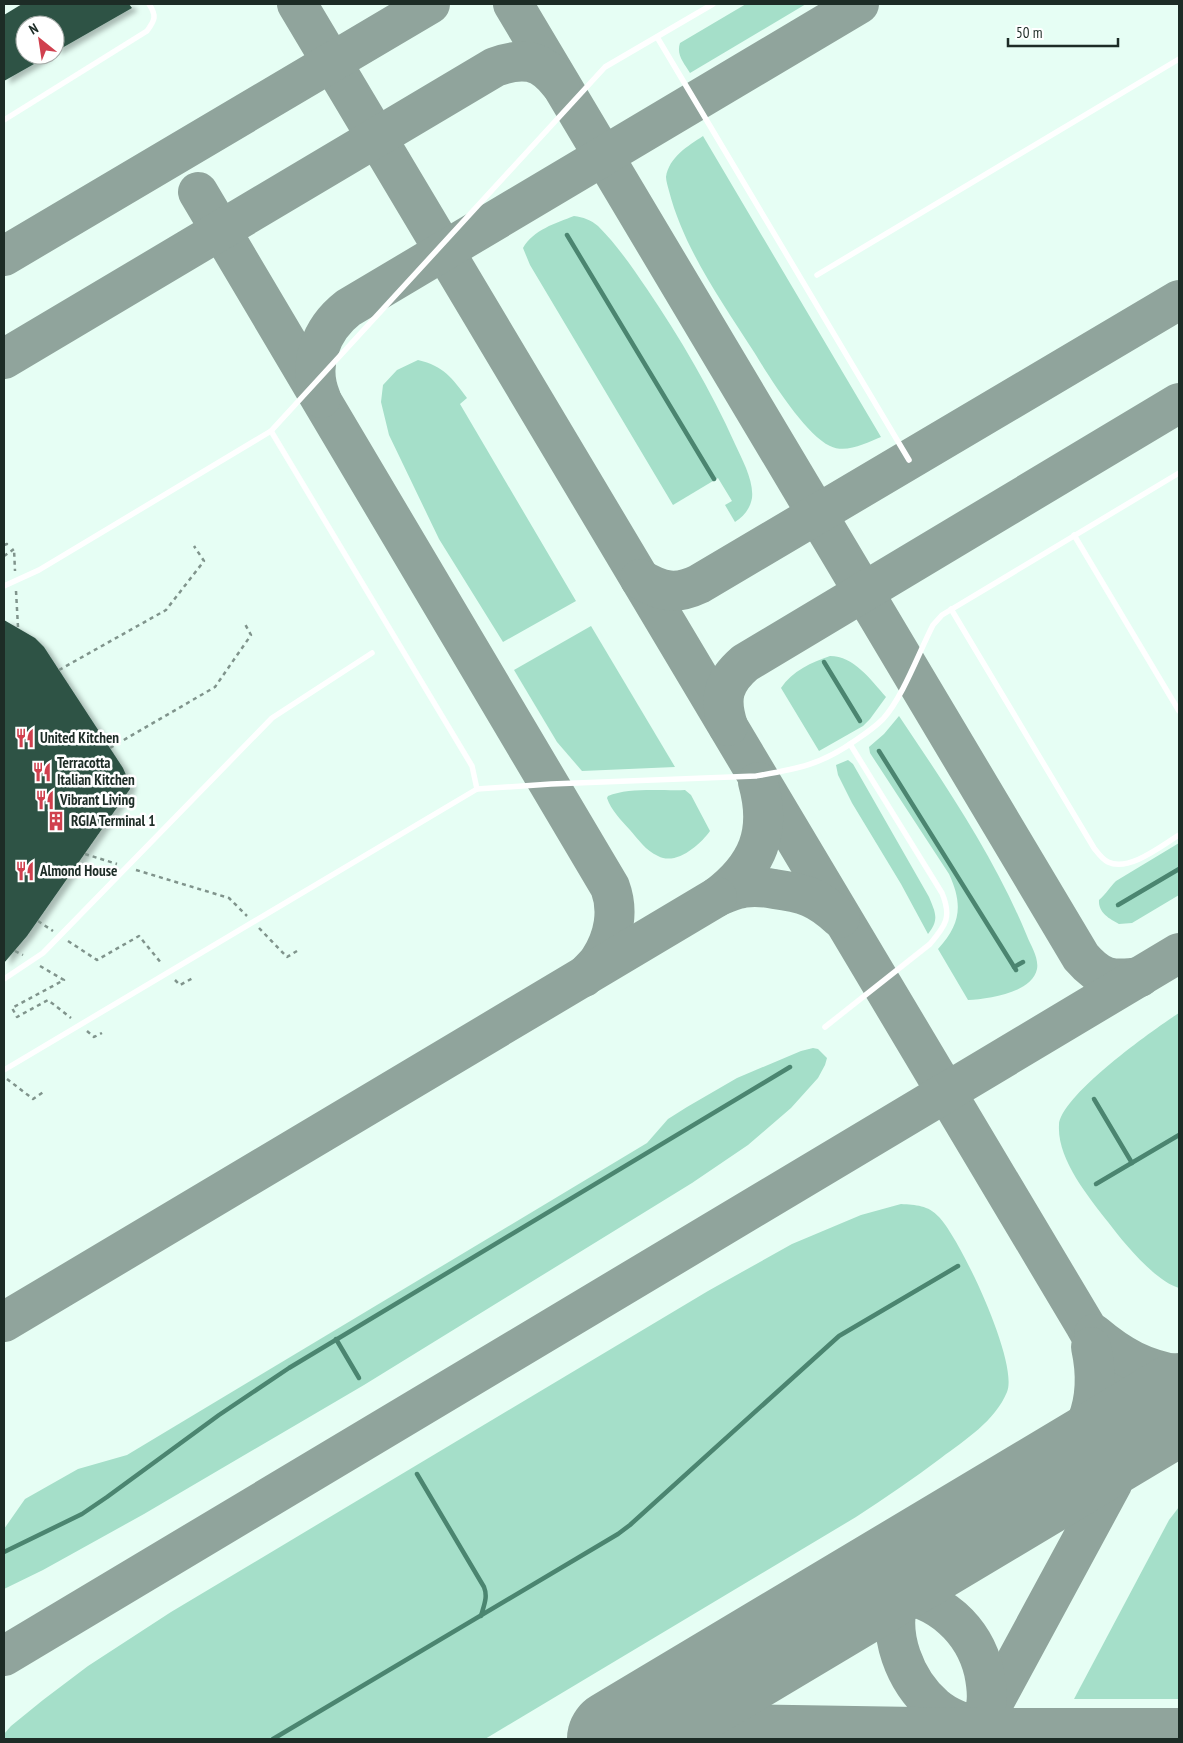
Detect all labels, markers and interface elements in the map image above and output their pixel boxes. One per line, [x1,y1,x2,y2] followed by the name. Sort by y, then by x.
[15,15,65,65] north arrow
[1008,15,1118,47] scale bar
[26,19,41,38] text: N
[1016,23,1042,42] text: 50 m
[14,727,36,749] restaurant icon: United Kitchen
[40,728,119,747] place label: United Kitchen
[57,753,135,789] place label: Terracotta Italian Kitchen
[31,761,53,783] restaurant icon: Terracotta Italian Kitchen
[34,789,56,811] restaurant icon: Vibrant Living
[59,790,135,809] place label: Vibrant Living
[45,810,67,832] building icon: RGIA Terminal 1
[71,811,155,830] place label: RGIA Terminal 1
[14,860,36,882] restaurant icon: Almond House
[39,861,117,880] place label: Almond House

